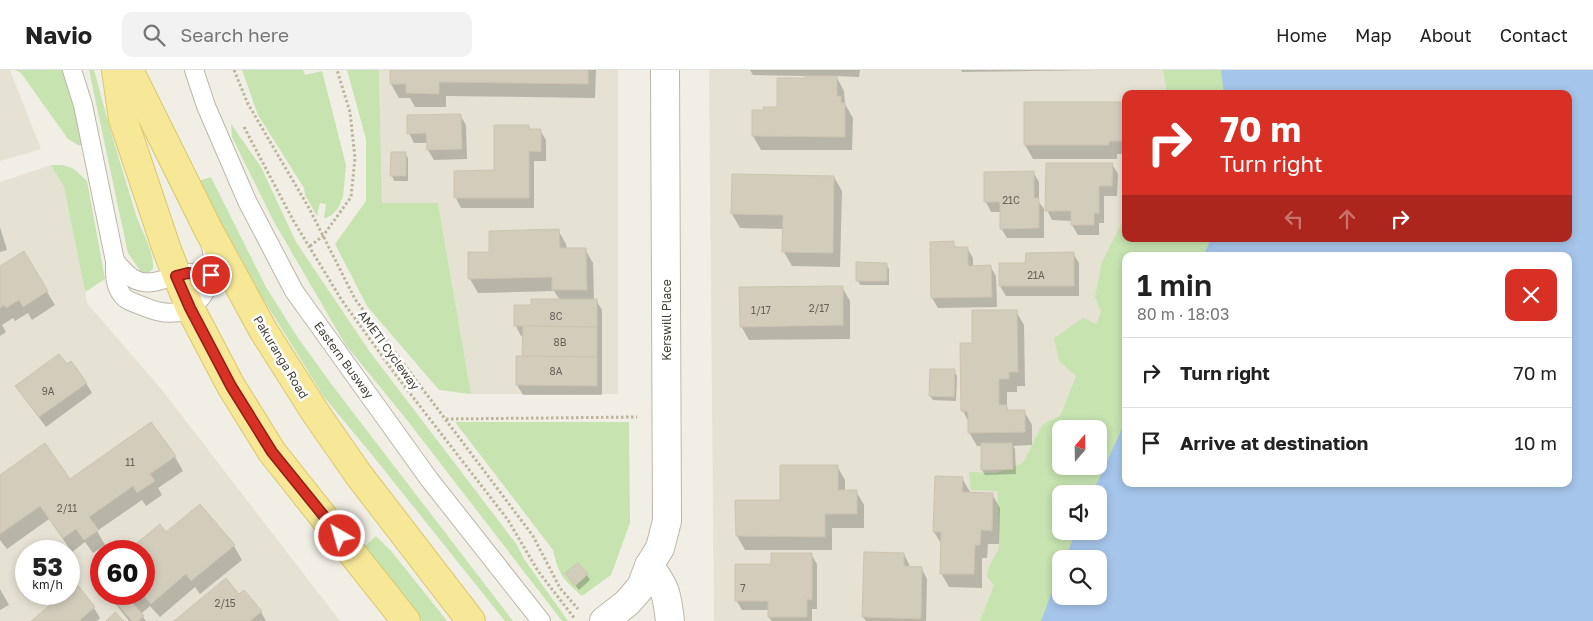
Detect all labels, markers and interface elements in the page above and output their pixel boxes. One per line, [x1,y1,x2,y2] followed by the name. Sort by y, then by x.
[122,12,472,57] search box
[25,20,92,49] text: Navio
[140,21,168,49] icon: search
[180,23,289,46] text: Search here
[1276,24,1327,46] text: Home
[1355,24,1392,46] text: Map
[1420,24,1472,46] text: About
[1500,24,1568,46] text: Contact
[1220,108,1301,150] text: 70 m
[1137,110,1202,175] icon: right
[1220,150,1323,177] text: Turn right
[1002,194,1020,206] house number: 21C
[1280,205,1308,233] icon: left
[1333,205,1361,233] icon: ahead
[1386,205,1414,233] icon: right
[190,254,232,296] pin
[197,261,225,289] icon: arrive
[1137,267,1212,303] text: 1 min
[1027,269,1045,281] house number: 21A
[1505,269,1557,321] button: close
[659,279,674,361] street label: Kerswill Place
[809,302,829,314] house number: 2/17
[751,304,771,316] house number: 1/17
[1137,304,1229,324] text: 80 m · 18:03
[355,307,423,393] street label: AMETI Cycleway
[550,310,563,322] house number: 8C
[250,313,312,401] street label: Pakuranga Road
[311,319,377,402] street label: Eastern Busway
[554,336,567,348] house number: 8B
[1137,359,1165,387] icon: right
[1180,361,1270,384] text: Turn right
[1514,361,1557,384] text: 70 m
[550,365,563,377] house number: 8A
[42,385,55,397] house number: 9A
[1052,420,1108,475] north arrow
[1052,420,1107,605] map controls
[1137,429,1165,457] icon: arrive
[1180,431,1368,454] text: Arrive at destination
[1514,431,1557,454] text: 10 m
[125,456,135,468] house number: 11
[1052,485,1107,540] button: sound
[57,502,77,514] house number: 2/11
[313,509,365,561] position arrow
[90,540,155,605] speed limit sign: 60
[1052,550,1107,605] button: search
[32,551,63,582] text: 53
[32,577,63,592] text: km/h
[740,582,746,594] house number: 7
[214,597,236,609] house number: 2/15

